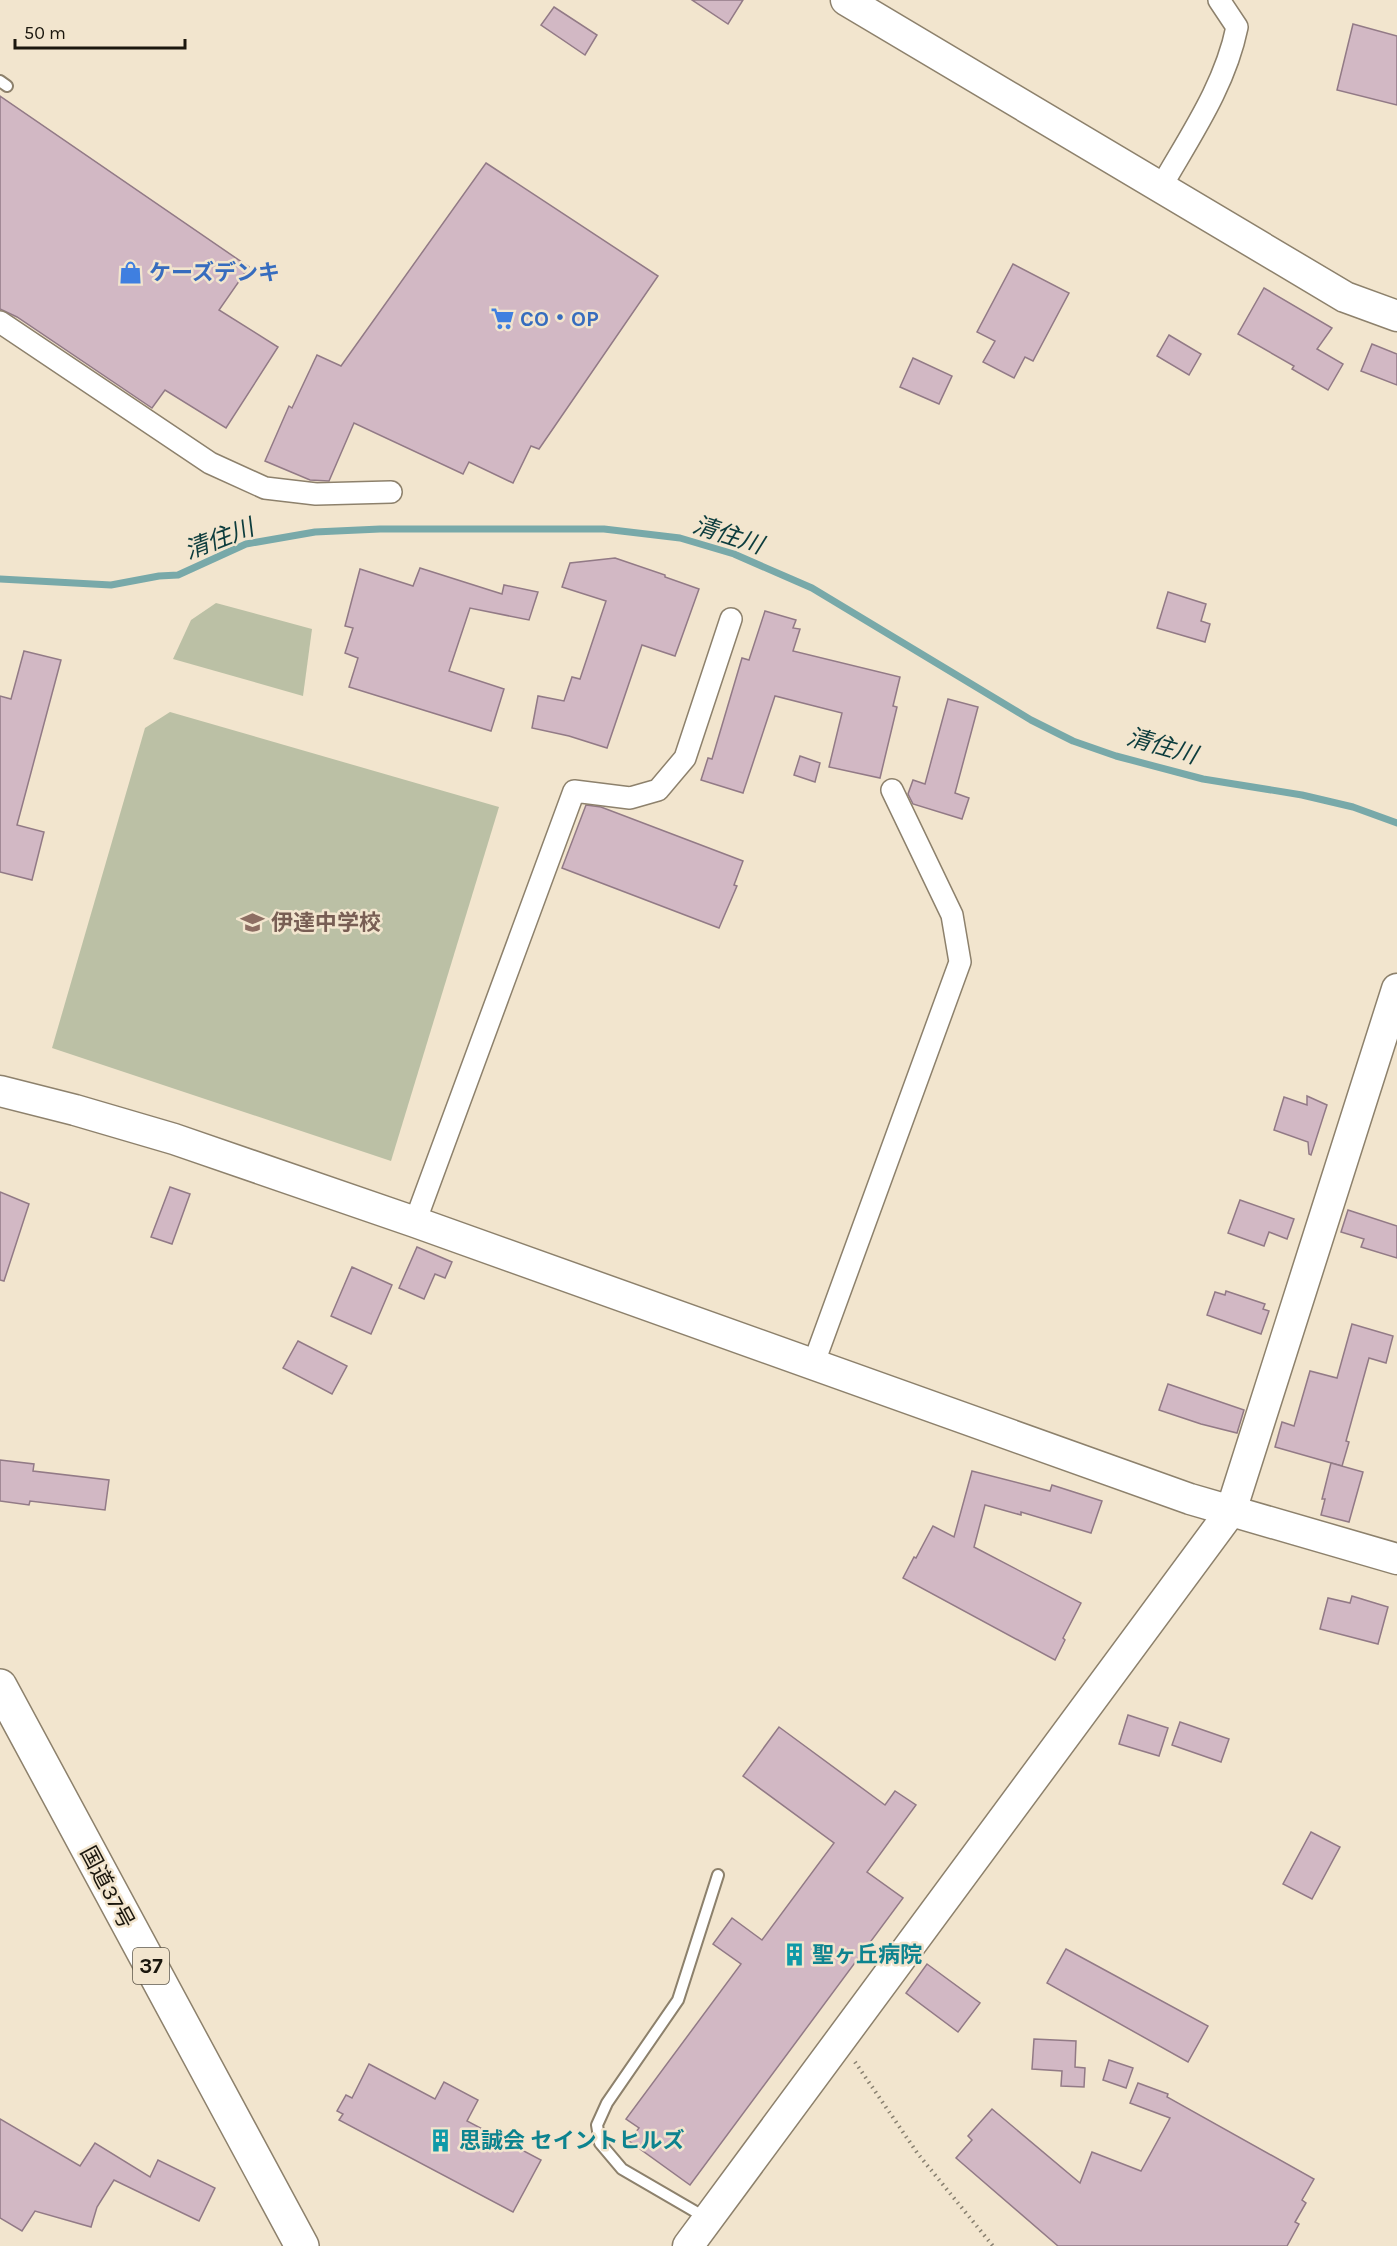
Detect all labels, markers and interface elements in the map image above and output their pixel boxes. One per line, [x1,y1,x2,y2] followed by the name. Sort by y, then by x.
[15,12,184,50] scale bar
[24,22,66,44] text: 50 m
[118,259,144,285] shop icon: ケーズデンキ
[149,260,280,286] place label: ケーズデンキ
[489,305,515,331] supermarket icon: CO・OP
[520,306,599,332] place label: CO・OP
[689,511,769,560] water label: 清住川
[180,512,260,565] water label: 清住川
[1124,723,1203,770] water label: 清住川
[240,909,266,935] school or university icon: 伊達中学校
[271,910,381,936] place label: 伊達中学校
[75,1842,140,1933] street label: 国道37号
[781,1941,807,1967] building icon: 聖ヶ丘病院
[812,1942,922,1968] place label: 聖ヶ丘病院
[133,1948,169,1984] road number: 37
[428,2127,454,2153] building icon: 思誠会 セイントヒルズ
[459,2128,685,2154] place label: 思誠会 セイントヒルズ

